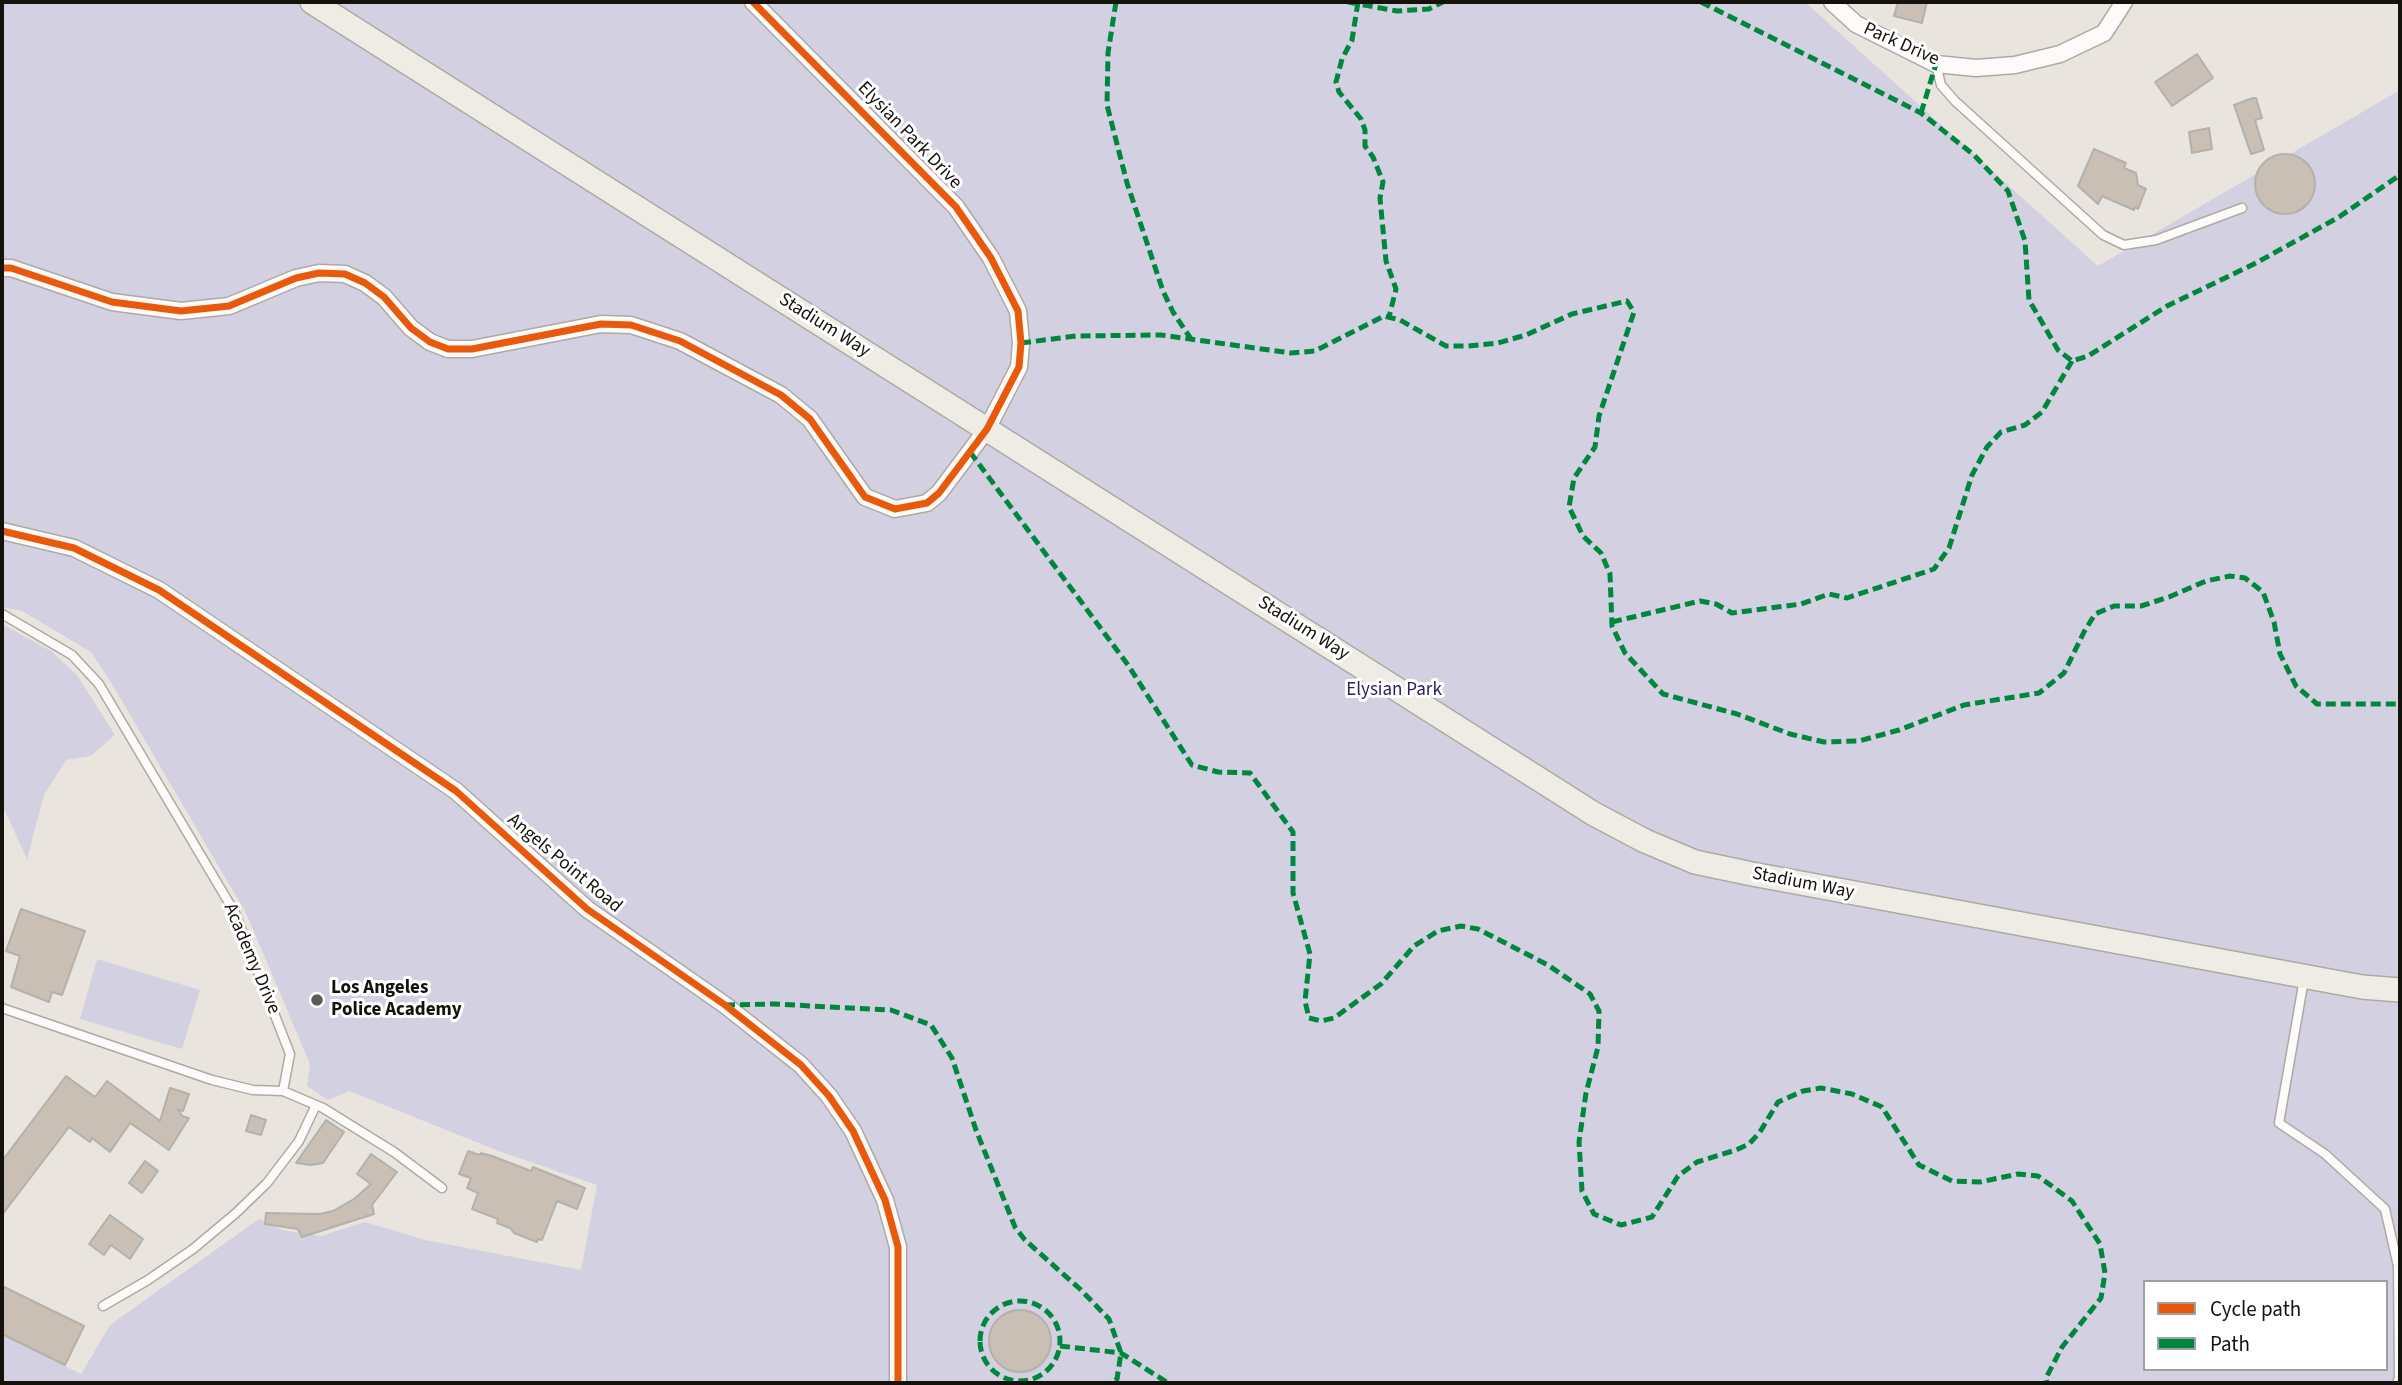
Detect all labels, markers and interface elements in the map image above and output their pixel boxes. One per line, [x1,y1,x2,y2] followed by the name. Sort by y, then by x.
[1860,18,1942,72] street label: Park Drive
[852,77,966,195] street label: Elysian Park Drive
[774,289,874,363] street label: Stadium Way
[1253,592,1353,666] street label: Stadium Way
[1346,680,1442,702] park label: Elysian Park
[502,809,626,919] street label: Angels Point Road
[1750,863,1856,905] street label: Stadium Way
[217,900,285,1018] street label: Academy Drive
[331,978,462,1022] place label: Los Angeles Police Academy
[309,992,325,1008] marker: Los Angeles Police Academy
[2143,1280,2388,1371] legend
[2210,1294,2301,1324] text: Cycle path
[2210,1329,2250,1359] text: Path

